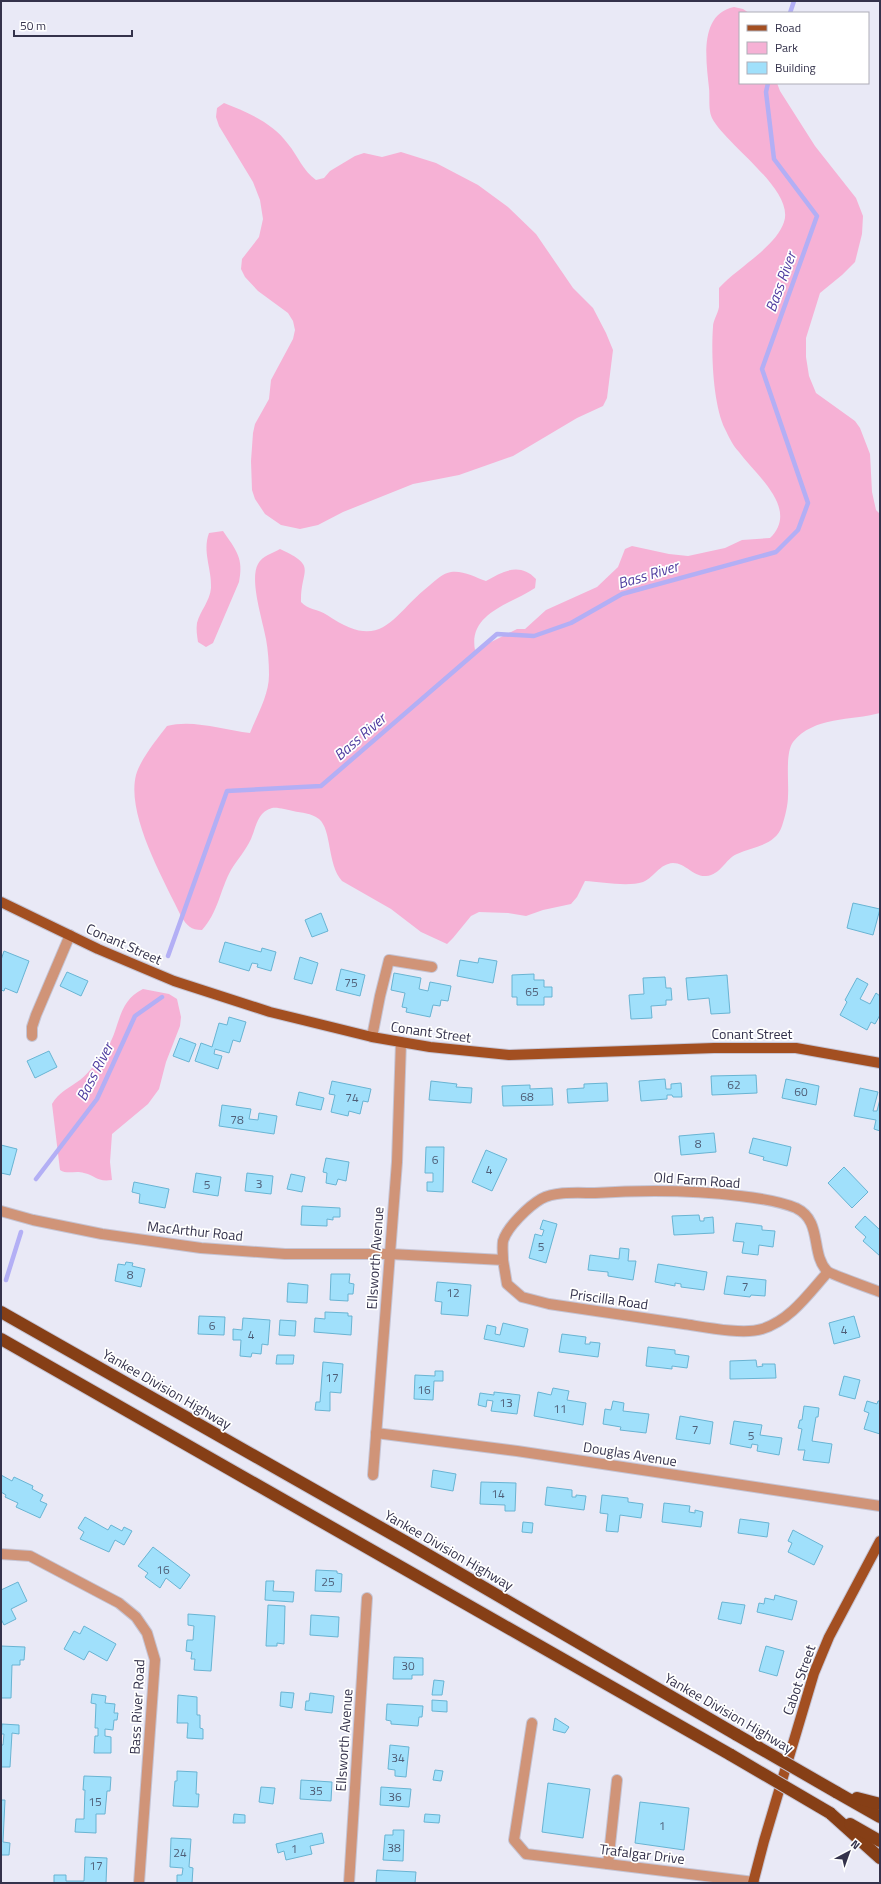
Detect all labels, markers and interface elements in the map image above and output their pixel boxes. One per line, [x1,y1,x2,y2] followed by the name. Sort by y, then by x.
[14,12,132,38] scale bar
[739,12,869,84] legend
[20,16,46,35] text: 50 m
[775,18,801,37] text: Road
[775,38,798,57] text: Park
[775,58,816,77] text: Building
[759,247,803,315] water label: Bass River
[615,554,683,595] water label: Bass River
[329,706,392,766] water label: Bass River
[83,917,166,970] street label: Conant Street
[344,973,358,992] house number: 75
[525,982,539,1001] house number: 65
[390,1015,473,1048] street label: Conant Street
[712,1023,793,1044] street label: Conant Street
[70,1037,120,1105] water label: Bass River
[727,1075,741,1094] house number: 62
[794,1082,808,1101] house number: 60
[520,1087,534,1106] house number: 68
[345,1088,359,1107] house number: 74
[230,1110,244,1129] house number: 78
[695,1134,702,1153] house number: 8
[432,1150,439,1169] house number: 6
[486,1160,493,1179] house number: 4
[653,1166,741,1193] street label: Old Farm Road
[256,1174,262,1193] house number: 3
[204,1175,211,1194] house number: 5
[360,1206,389,1310] street label: Ellsworth Avenue
[146,1215,244,1246] street label: MacArthur Road
[538,1237,545,1256] house number: 5
[127,1265,134,1284] house number: 8
[742,1277,748,1296] house number: 7
[446,1283,460,1302] house number: 12
[569,1283,650,1314] street label: Priscilla Road
[209,1316,216,1335] house number: 6
[841,1320,848,1339] house number: 4
[248,1325,255,1344] house number: 4
[99,1343,236,1434] street label: Yankee Division Highway
[325,1368,339,1387] house number: 17
[417,1380,431,1399] house number: 16
[499,1393,513,1412] house number: 13
[553,1399,567,1418] house number: 11
[692,1420,698,1439] house number: 7
[748,1426,755,1445] house number: 5
[582,1436,678,1471] street label: Douglas Avenue
[491,1484,505,1503] house number: 14
[381,1504,518,1595] street label: Yankee Division Highway
[156,1560,170,1579] house number: 16
[321,1572,335,1591] house number: 25
[777,1642,820,1718] street label: Cabot Street
[401,1656,415,1675] house number: 30
[124,1659,149,1755] street label: Bass River Road
[661,1667,798,1758] street label: Yankee Division Highway
[329,1688,358,1792] street label: Ellsworth Avenue
[391,1748,405,1767] house number: 34
[309,1781,323,1800] house number: 35
[388,1787,402,1806] house number: 36
[88,1792,102,1811] house number: 15
[659,1816,665,1835] house number: 1
[829,1832,869,1872] north arrow
[847,1836,864,1853] text: N
[387,1838,401,1857] house number: 38
[598,1838,686,1869] street label: Trafalgar Drive
[291,1839,297,1858] house number: 1
[173,1843,187,1862] house number: 24
[89,1856,103,1875] house number: 17

